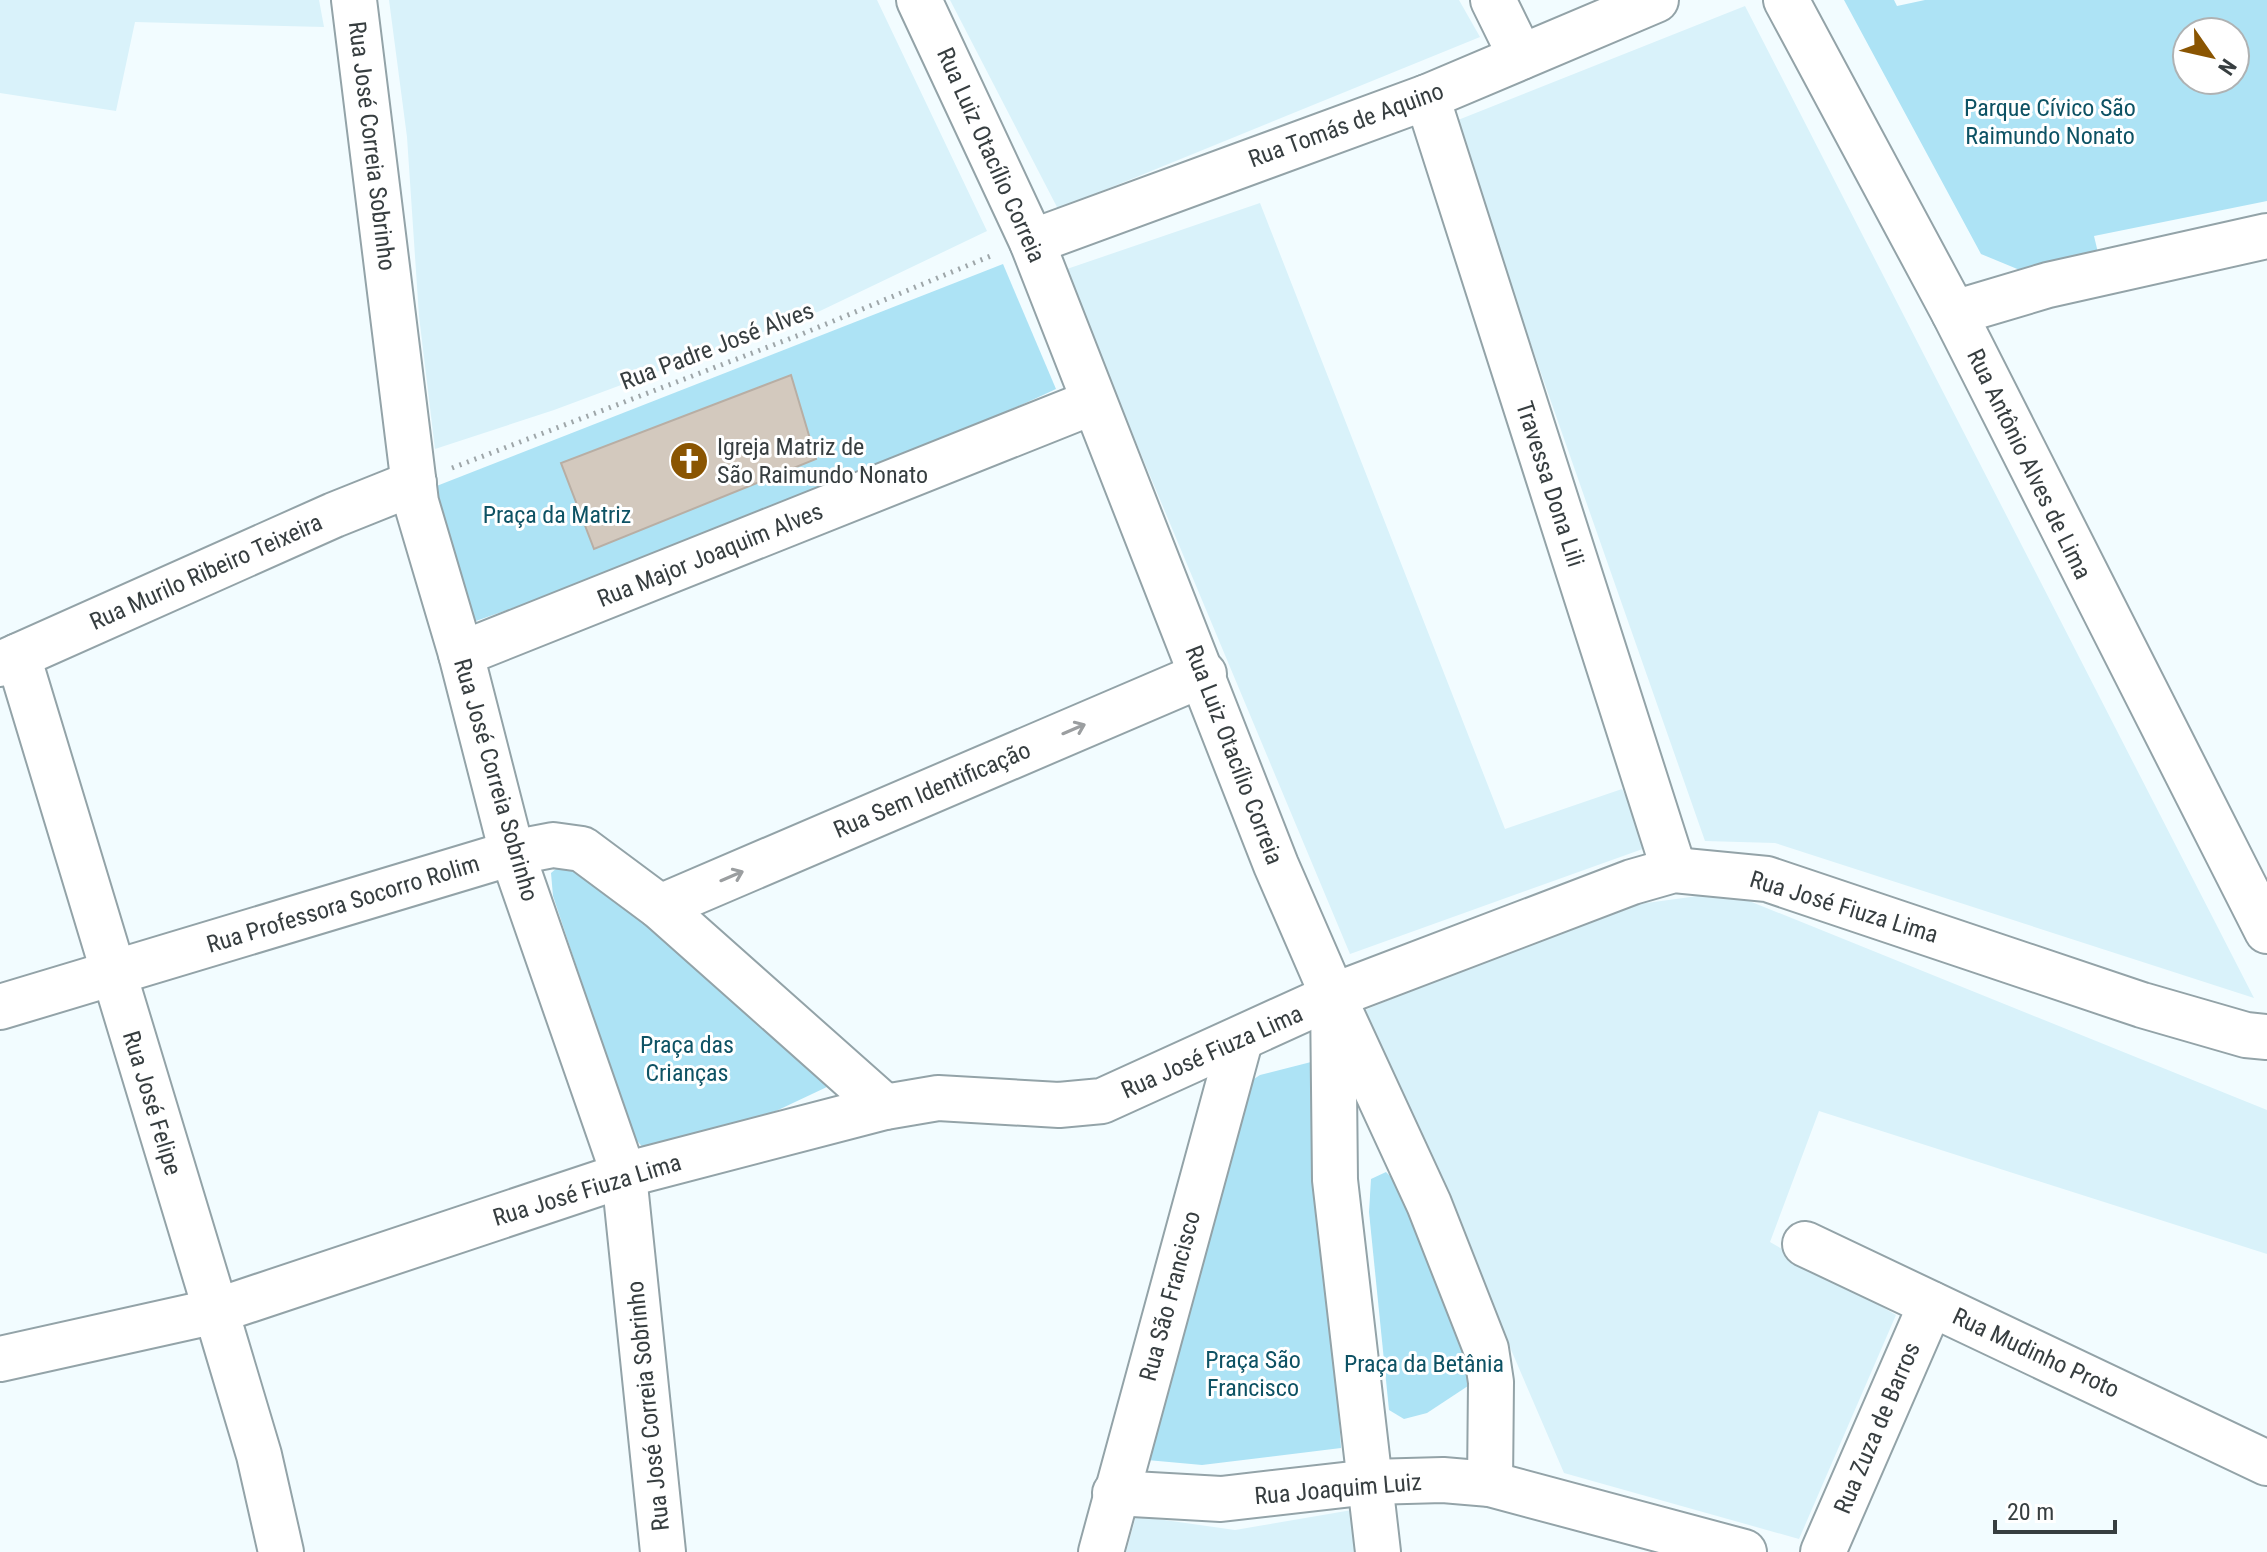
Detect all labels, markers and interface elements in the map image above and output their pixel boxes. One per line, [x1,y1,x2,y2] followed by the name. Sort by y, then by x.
[2171,16,2251,96] north arrow
[343,20,401,272] street label: Rua José Correia Sobrinho
[931,43,1051,267] street label: Rua Luiz Otacílio Correia
[2213,54,2241,79] text: N
[1245,77,1447,173] street label: Rua Tomás de Aquino
[1964,94,2136,150] park label: Parque Cívico São Raimundo Nonato
[616,296,818,396] street label: Rua Padre José Alves
[1961,344,2097,584] street label: Rua Antônio Alves de Lima
[1510,398,1590,570] street label: Travessa Dona Lili
[717,433,928,489] place label: Igreja Matriz de São Raimundo Nonato
[668,440,710,482] church icon: Igreja Matriz de São Raimundo Nonato
[593,497,827,613] street label: Rua Major Joaquim Alves
[483,501,631,529] park label: Praça da Matriz
[85,508,327,636] street label: Rua Murilo Ribeiro Teixeira
[1179,642,1289,868] street label: Rua Luiz Otacílio Correia
[448,656,544,904] street label: Rua José Correia Sobrinho
[1061,721,1086,736] one-way arrow
[829,736,1035,844] street label: Rua Sem Identificação
[203,849,483,959] street label: Rua Professora Socorro Rolim
[1746,865,1942,949] street label: Rua José Fiuza Lima
[719,868,744,883] one-way arrow
[1117,999,1307,1105] street label: Rua José Fiuza Lima
[117,1027,187,1179] street label: Rua José Felipe
[640,1031,734,1087] park label: Praça das Crianças
[489,1148,685,1232] street label: Rua José Fiuza Lima
[1134,1208,1206,1384] street label: Rua São Francisco
[621,1280,675,1532] street label: Rua José Correia Sobrinho
[1948,1302,2124,1404] street label: Rua Mudinho Proto
[1828,1338,1926,1518] street label: Rua Zuza de Barros
[1205,1346,1301,1402] park label: Praça São Francisco
[1344,1350,1504,1378] park label: Praça da Betânia
[1253,1468,1423,1510] street label: Rua Joaquim Luiz
[1995,1484,2115,1534] scale bar
[2007,1498,2054,1526] text: 20 m

